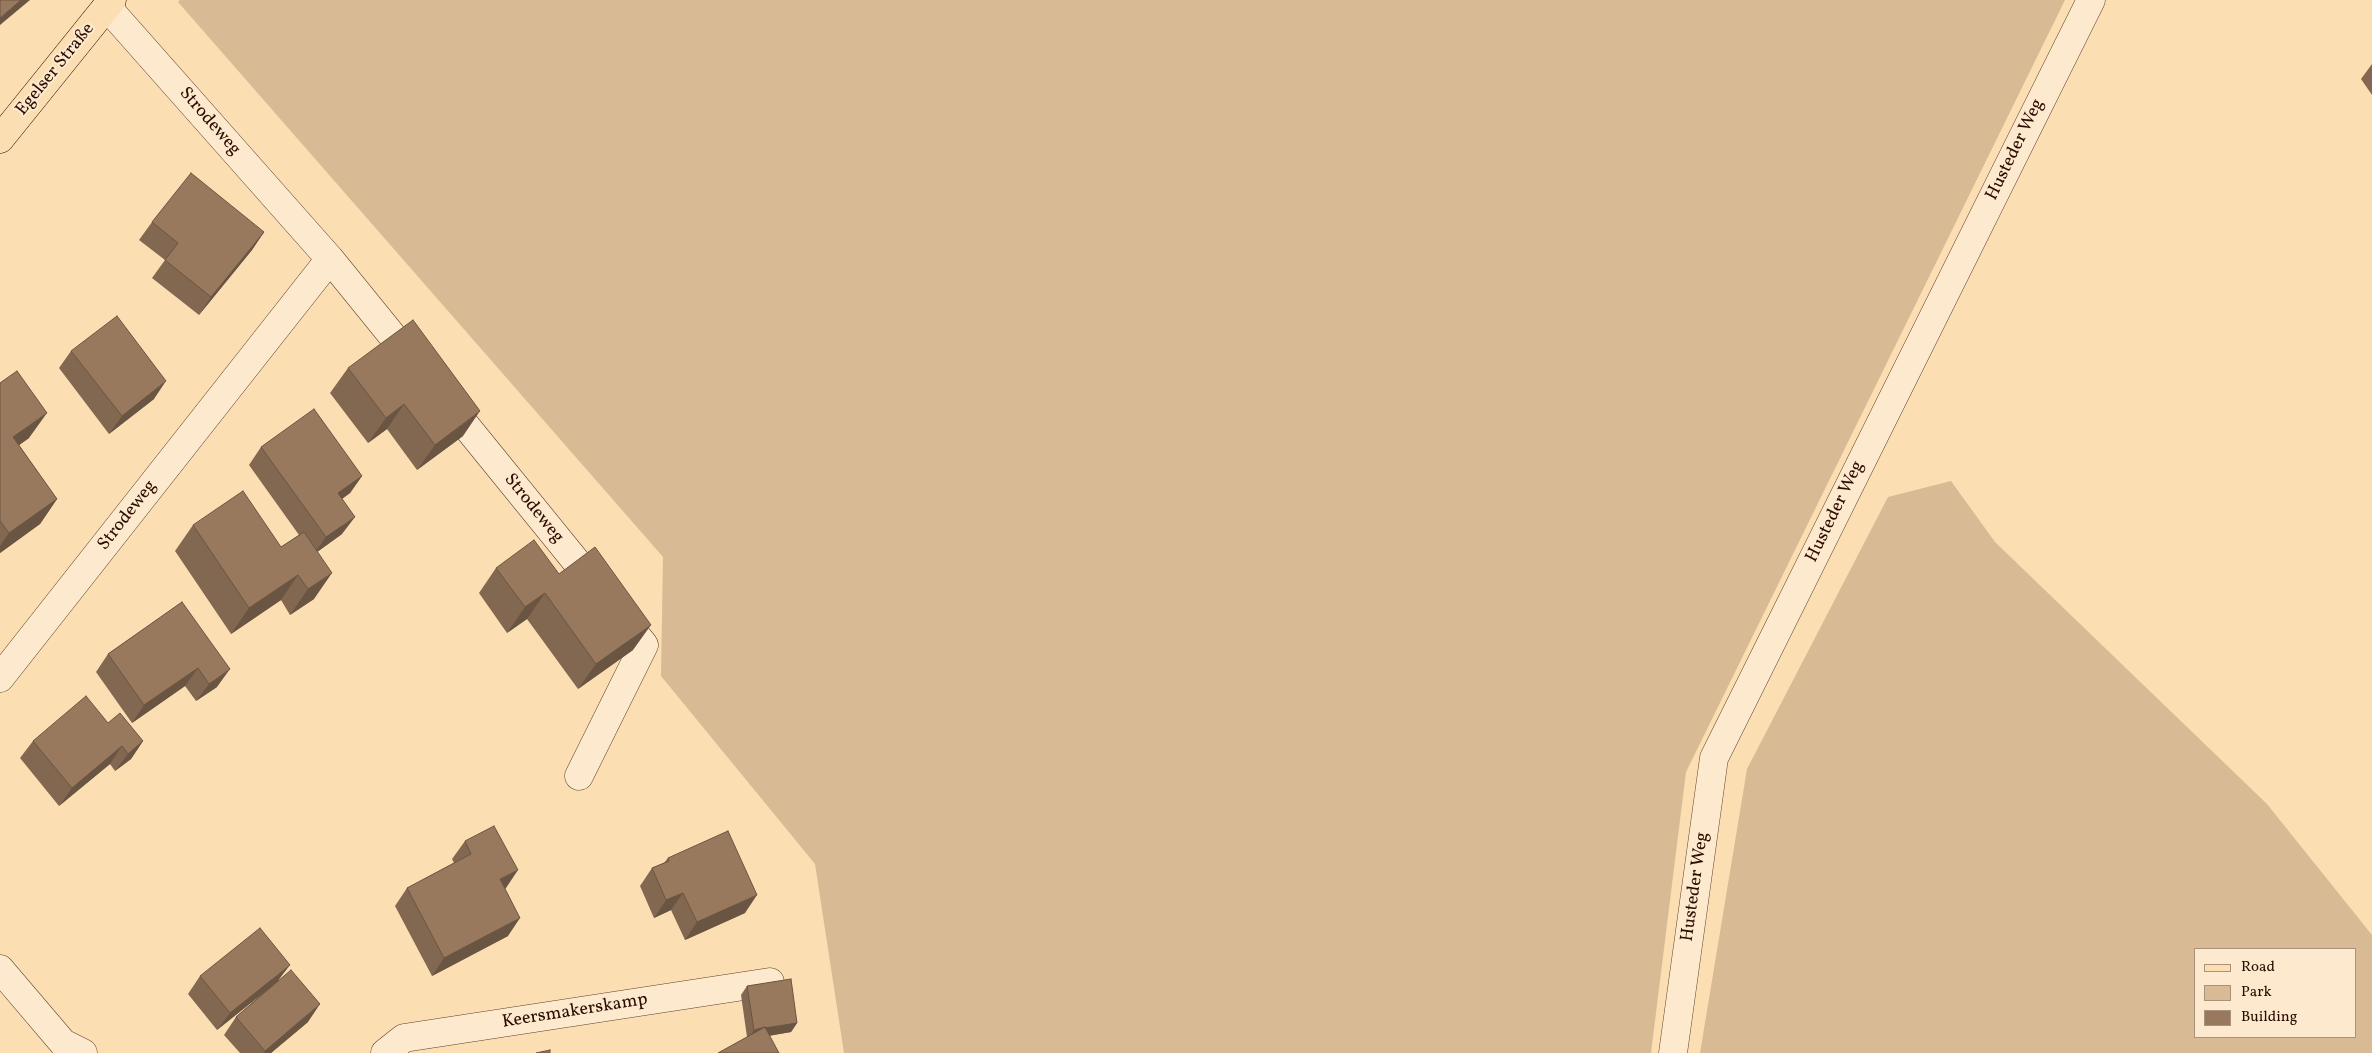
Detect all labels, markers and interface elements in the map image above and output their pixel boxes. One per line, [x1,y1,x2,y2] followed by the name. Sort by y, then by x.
[12,19,100,121] street label: Egelser Straße
[174,83,244,161] street label: Strodeweg
[1982,96,2050,204] street label: Husteder Weg
[1802,458,1870,566] street label: Husteder Weg
[498,470,568,548] street label: Strodeweg
[94,477,162,555] street label: Strodeweg
[1678,831,1714,943] street label: Husteder Weg
[2194,948,2357,1038] legend
[2241,957,2275,978] text: Road
[2241,982,2272,1003] text: Park
[501,990,649,1034] street label: Keersmakerskamp
[2241,1007,2297,1028] text: Building

